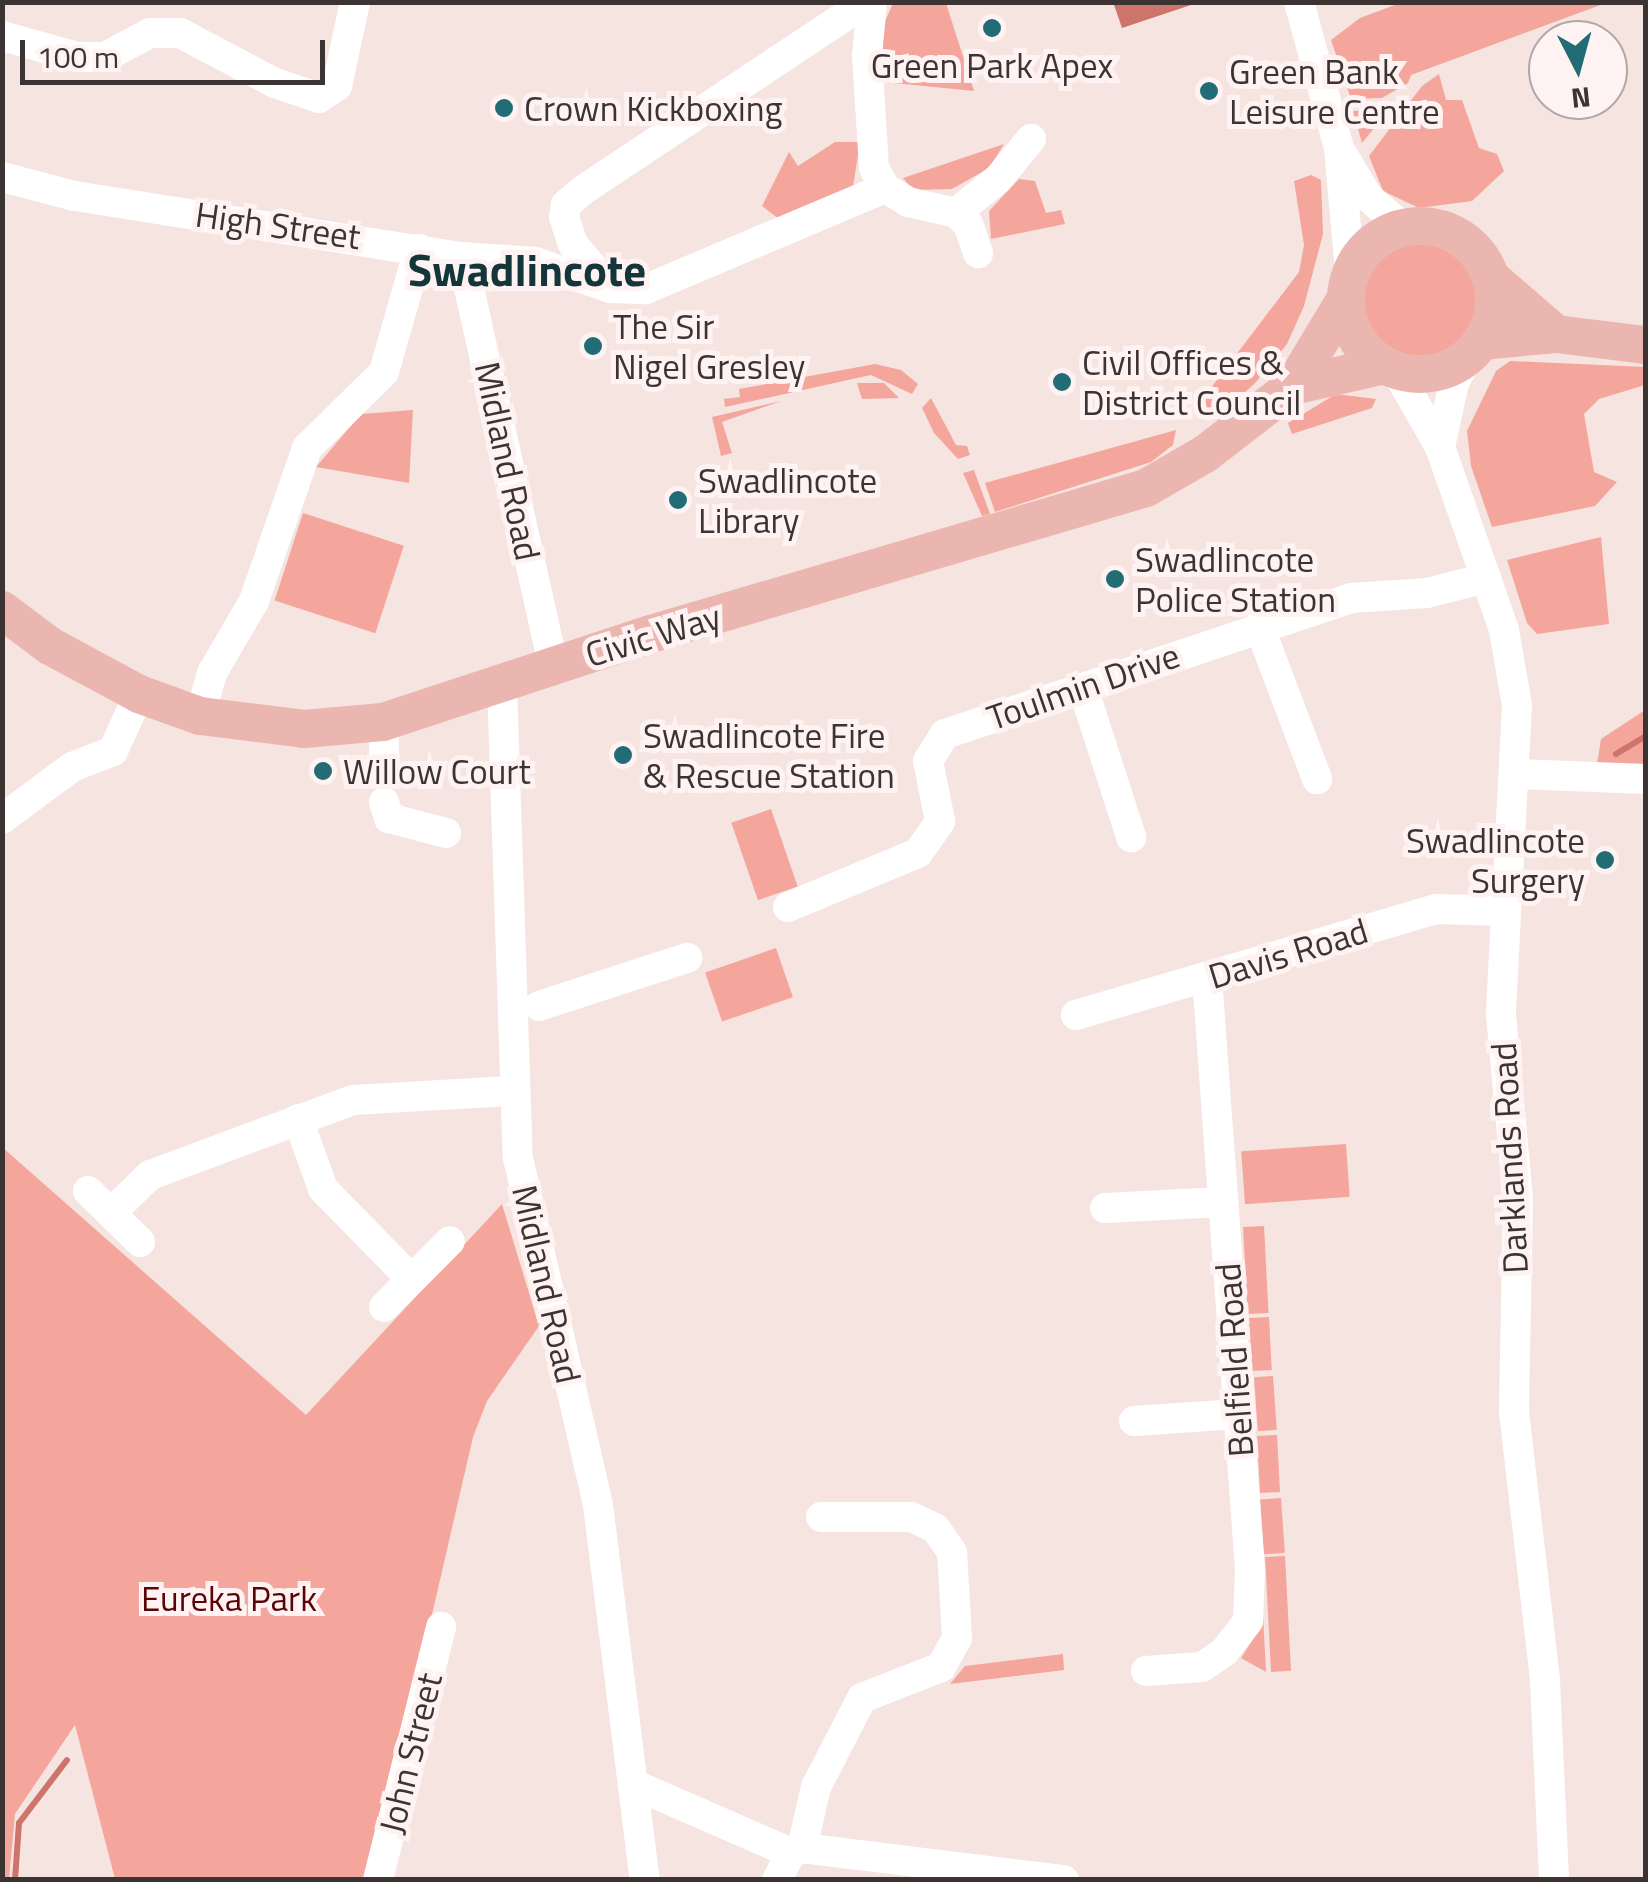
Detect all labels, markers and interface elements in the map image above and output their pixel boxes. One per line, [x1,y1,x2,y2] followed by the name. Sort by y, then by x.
[981,17,1003,39] marker: Green Park Apex
[25,20,330,82] scale bar
[1528,20,1628,120] north arrow
[37,34,119,80] text: 100 m
[871,44,1113,86] place label: Green Park Apex
[1229,50,1440,132] place label: Green Bank Leisure Centre
[1569,76,1593,121] text: N
[1198,80,1220,102] marker: Green Bank Leisure Centre
[524,87,782,129] place label: Crown Kickboxing
[493,97,515,119] marker: Crown Kickboxing
[193,193,363,257] street label: High Street
[408,243,646,297] district label: Swadlincote
[613,305,805,387] place label: The Sir Nigel Gresley
[582,335,604,357] marker: The Sir Nigel Gresley
[1082,341,1301,423] place label: Civil Offices & District Council
[466,358,550,564] street label: Midland Road
[1051,371,1073,393] marker: Civil Offices & District Council
[698,459,877,541] place label: Swadlincote Library
[667,489,689,511] marker: Swadlincote Library
[1135,538,1336,620] place label: Swadlincote Police Station
[1104,568,1126,590] marker: Swadlincote Police Station
[580,595,726,675] street label: Civic Way
[981,634,1185,738] street label: Toulmin Drive
[643,714,895,796] place label: Swadlincote Fire & Rescue Station
[612,744,634,766] marker: Swadlincote Fire & Rescue Station
[343,750,531,792] place label: Willow Court
[312,760,334,782] marker: Willow Court
[1406,819,1585,901] place label: Swadlincote Surgery
[1594,849,1616,871] marker: Swadlincote Surgery
[1203,909,1373,997] street label: Davis Road
[1482,1041,1536,1275] street label: Darklands Road
[504,1181,590,1387] street label: Midland Road
[1206,1262,1262,1458] street label: Belfield Road
[141,1577,317,1619] park label: Eureka Park
[370,1668,450,1838] street label: John Street

